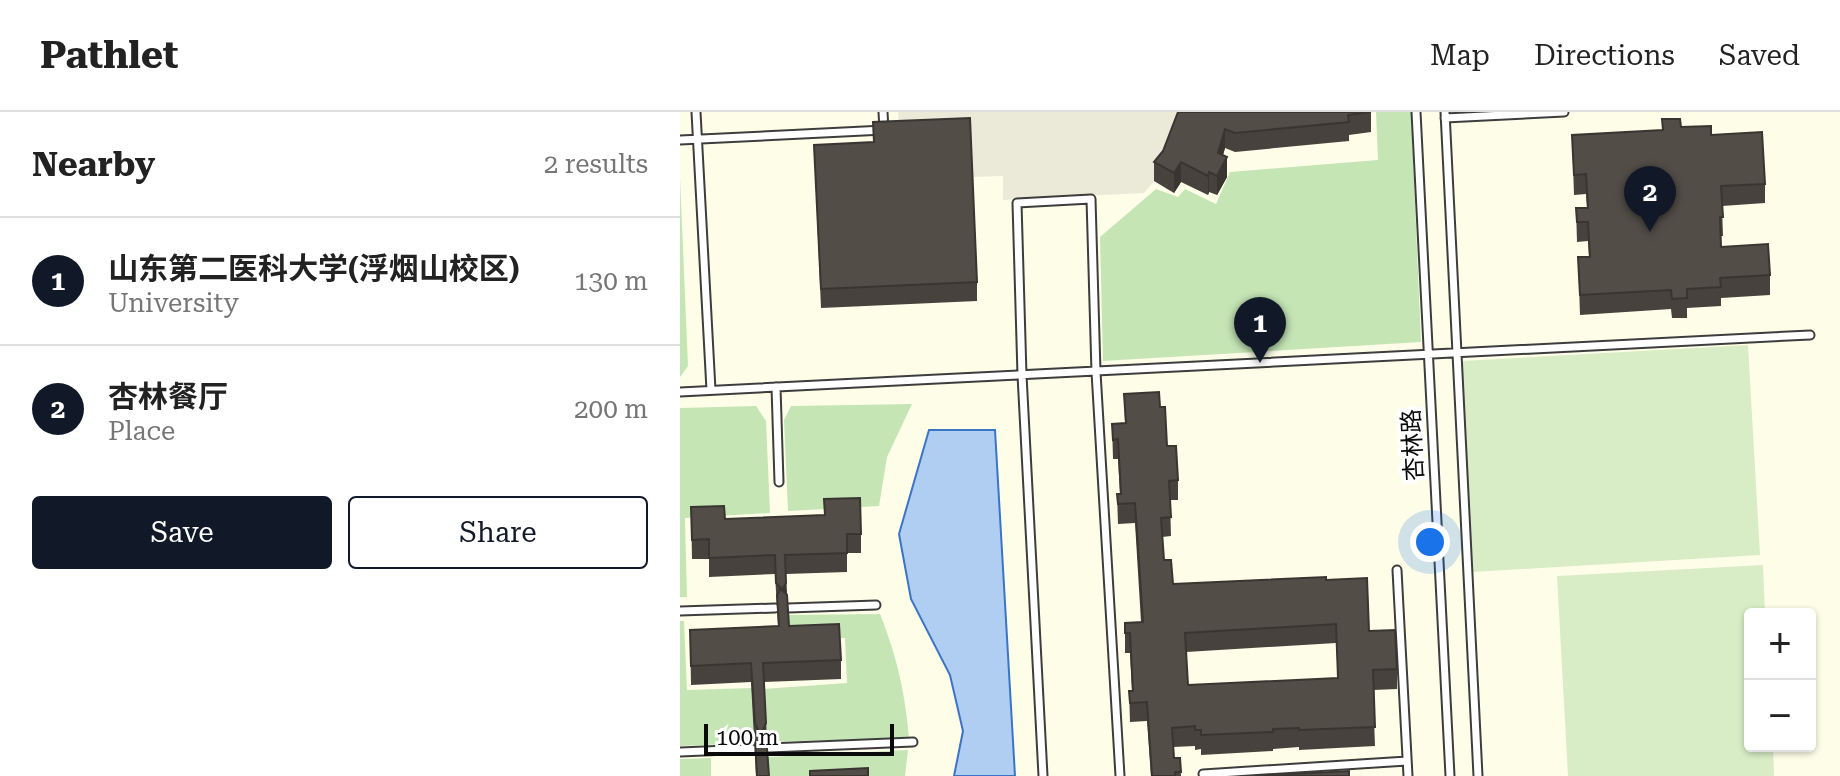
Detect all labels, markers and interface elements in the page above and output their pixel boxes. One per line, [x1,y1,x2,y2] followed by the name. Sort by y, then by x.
[40,33,178,77] text: Pathlet
[1430,39,1490,72] text: Map
[1534,39,1675,72] text: Directions
[1719,39,1800,72] text: Saved
[32,144,155,184] text: Nearby
[544,149,648,179] text: 2 results
[1624,166,1676,232] pin: 2
[108,251,520,286] text: 山东第二医科大学(浮烟山校区)
[51,266,65,296] text: 1
[574,266,648,296] text: 130 m
[108,288,239,318] text: University
[1234,297,1286,363] pin: 1
[108,379,228,414] text: 杏林餐厅
[51,394,65,424] text: 2
[574,394,648,424] text: 200 m
[1397,408,1429,482] street label: 杏林路
[108,416,175,446] text: Place
[32,496,332,569] button: Save
[348,496,648,569] button: Share
[1410,522,1450,562] your location
[1744,608,1816,752] map controls
[1744,608,1816,680] button: +
[1744,680,1816,752] button: −
[704,720,894,756] scale bar
[716,725,779,750] text: 100 m

